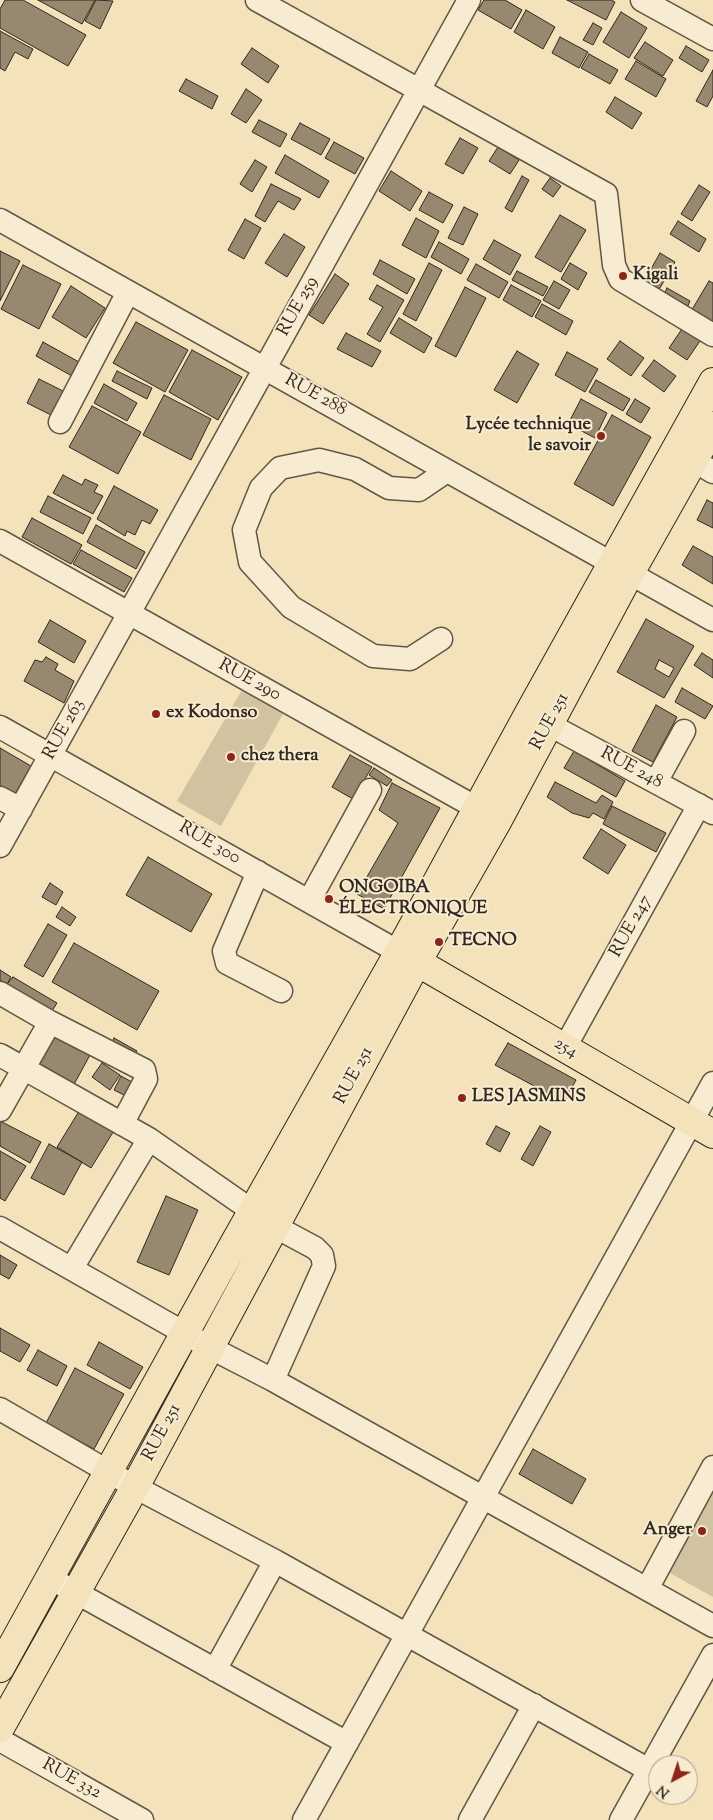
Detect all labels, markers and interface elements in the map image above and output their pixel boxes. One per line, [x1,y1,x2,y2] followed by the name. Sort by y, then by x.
[633,265,678,287] place label: Kigali
[617,270,629,282] marker: Kigali
[274,274,324,340] street label: RUE 259
[280,370,350,422] street label: RUE 288
[466,415,591,458] place label: Lycée technique le savoir
[595,430,607,442] marker: Lycée technique le savoir
[214,655,284,707] street label: RUE 290
[527,690,575,754] street label: RUE 251
[40,696,90,764] street label: RUE 263
[166,703,257,725] place label: ex Kodonso
[150,708,162,720] marker: ex Kodonso
[596,744,666,794] street label: RUE 248
[241,746,318,768] place label: chez thera
[225,751,237,763] marker: chez thera
[174,818,244,870] street label: RUE 300
[339,878,487,921] place label: ONGOIBA ÉLECTRONIQUE
[606,892,658,962] street label: RUE 247
[323,893,335,905] marker: ONGOIBA ÉLECTRONIQUE
[449,931,517,953] place label: TECNO
[433,936,445,948] marker: TECNO
[549,1034,581,1064] street label: 254
[331,1044,379,1108] street label: RUE 251
[472,1087,586,1109] place label: LES JASMINS
[456,1092,468,1104] marker: LES JASMINS
[139,1401,187,1465] street label: RUE 251
[643,1520,692,1542] place label: Anger
[696,1525,708,1537] marker: Anger
[38,1755,104,1805] street label: RUE 332
[648,1755,698,1805] north arrow
[653,1779,675,1802] text: N

